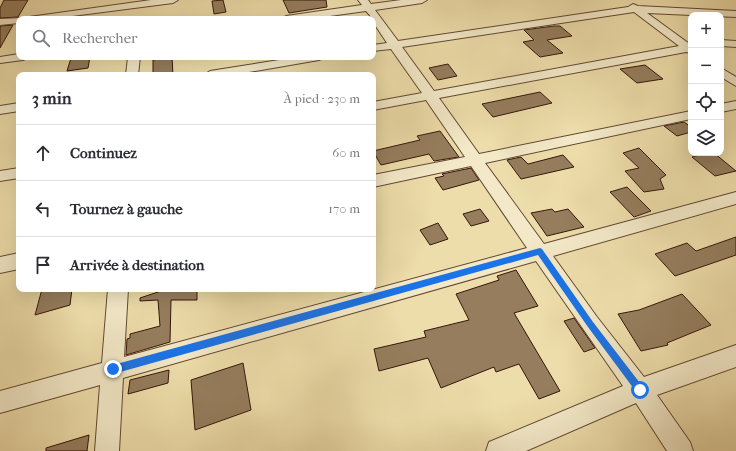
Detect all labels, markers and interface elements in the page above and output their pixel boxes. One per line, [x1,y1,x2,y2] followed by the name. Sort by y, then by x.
[688,12,724,156] map controls
[688,12,724,48] button: +
[16,16,376,60] search box
[30,27,52,49] icon: search
[62,29,137,47] text: Rechercher
[688,48,724,84] button: −
[688,84,724,120] button: locate
[32,88,72,108] text: 3 min
[284,91,360,106] text: À pied · 230 m
[688,120,724,156] button: layers
[32,142,54,164] icon: ahead
[70,144,137,162] text: Continuez
[332,145,360,160] text: 60 m
[32,198,54,220] icon: left
[70,200,183,218] text: Tournez à gauche
[328,201,360,216] text: 170 m
[32,254,54,276] icon: arrive
[70,256,205,274] text: Arrivée à destination
[104,360,122,378] route end
[631,381,649,399] route start

